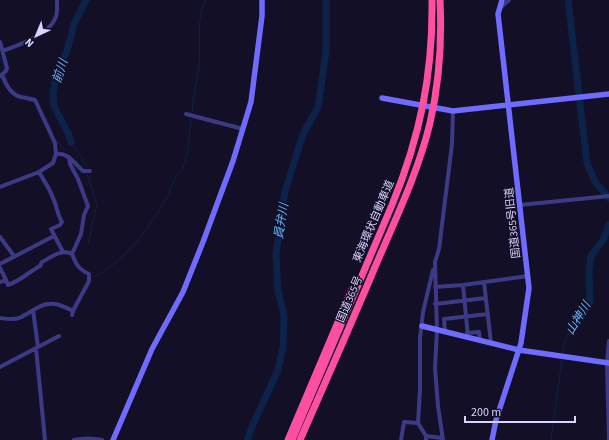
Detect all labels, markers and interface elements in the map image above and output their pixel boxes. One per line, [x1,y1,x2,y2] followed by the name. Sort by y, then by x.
[16,16,56,56] north arrow
[22,35,37,51] text: N
[49,55,73,85] water label: 前川
[349,178,398,265] street label: 東海環状自動車道
[501,187,524,259] street label: 国道365号旧道
[270,200,293,240] water label: 員弁川
[333,274,366,325] street label: 国道365号
[562,297,596,338] water label: 山神川
[465,398,575,424] scale bar
[471,404,501,421] text: 200 m

